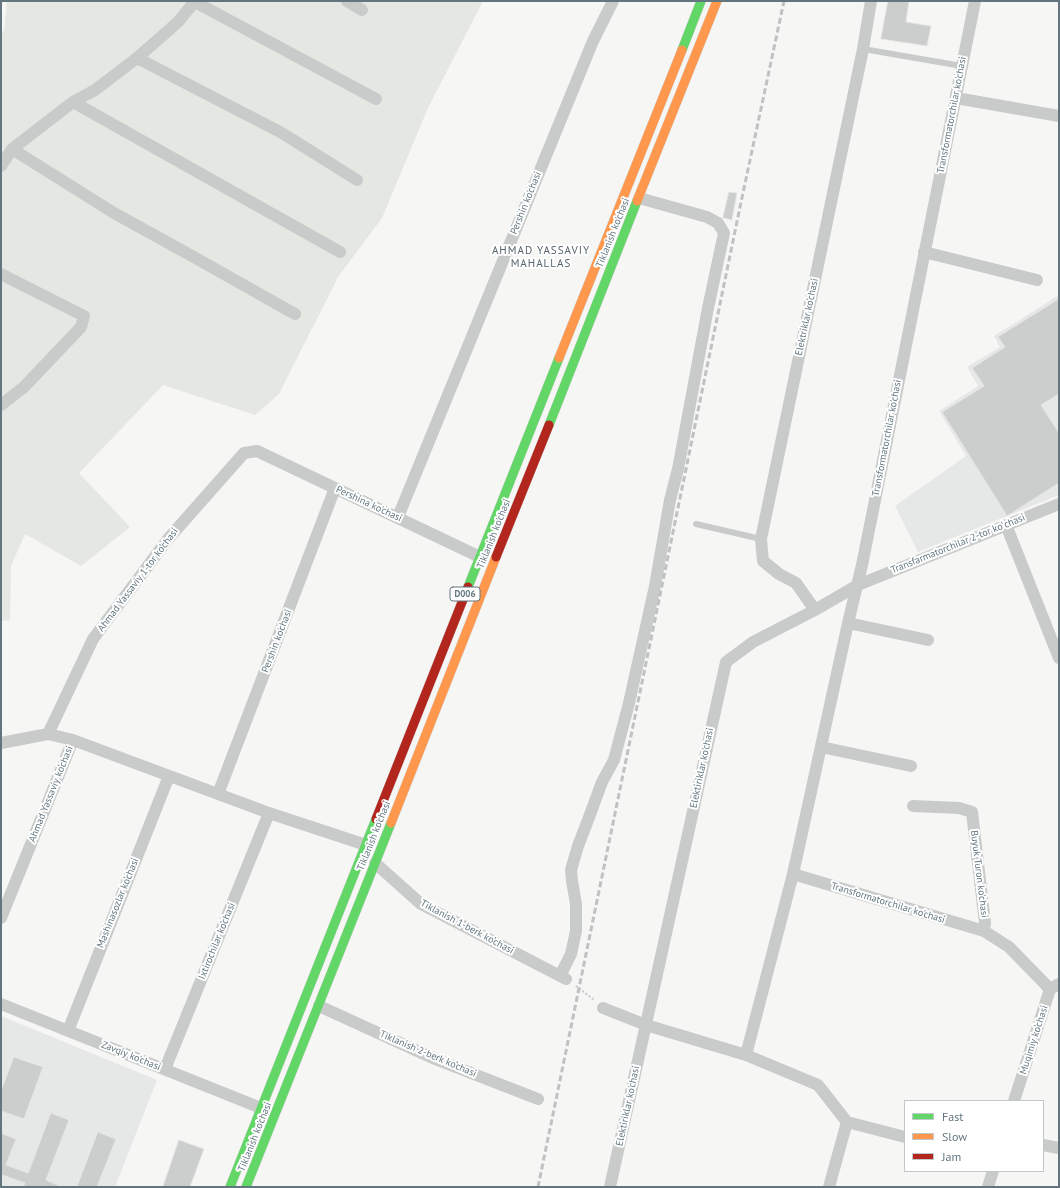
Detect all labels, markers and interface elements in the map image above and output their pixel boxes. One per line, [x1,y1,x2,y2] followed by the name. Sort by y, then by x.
[935,56,969,174] street label: Transformatorchilar ko'chasi
[508,170,544,236] street label: Pershin ko'chasi
[594,196,632,270] street label: Tiklanish ko'chasi
[492,244,590,270] district label: AHMAD YASSAVIY MAHALLAS
[793,277,821,357] street label: Elektriklar ko‘chasi
[870,379,904,497] street label: Transformatorchilar ko'chasi
[334,483,404,525] street label: Pershina ko'chasi
[475,497,513,571] street label: Tiklanish ko'chasi
[889,512,1027,576] street label: Transfarmatorchilar 2-tor koʻchasi
[95,526,181,634] street label: Ahmad Yassaviy 1-tor ko‘chasi
[450,587,480,601] road number: D006
[259,608,295,674] street label: Pershin ko'chasi
[688,727,716,809] street label: Elektiriklar ko'chasi
[26,744,76,844] street label: Ahmad Yassaviy ko‘chasi
[355,799,393,873] street label: Tiklanish ko'chasi
[968,830,990,918] street label: Buyuk Turon ko'chasi
[95,856,141,950] street label: Mashinasozlar ko‘chasi
[830,880,946,926] street label: Transformatorchilar ko'chasi
[418,897,516,957] street label: Tiklanish 1-berk ko‘chasi
[196,901,238,981] street label: Ixtirochilar ko‘chasi
[1017,1004,1051,1076] street label: Muqimiy ko‘chasi
[378,1028,478,1080] street label: Tiklanish 2-berk ko‘chasi
[100,1039,162,1073] street label: Zavqiy ko'chasi
[614,1065,642,1147] street label: Elektiriklar ko'chasi
[236,1100,274,1174] street label: Tiklanish ko'chasi
[904,1100,1044,1172] legend
[942,1109,963,1124] text: Fast
[942,1129,967,1144] text: Slow
[942,1149,961,1164] text: Jam

